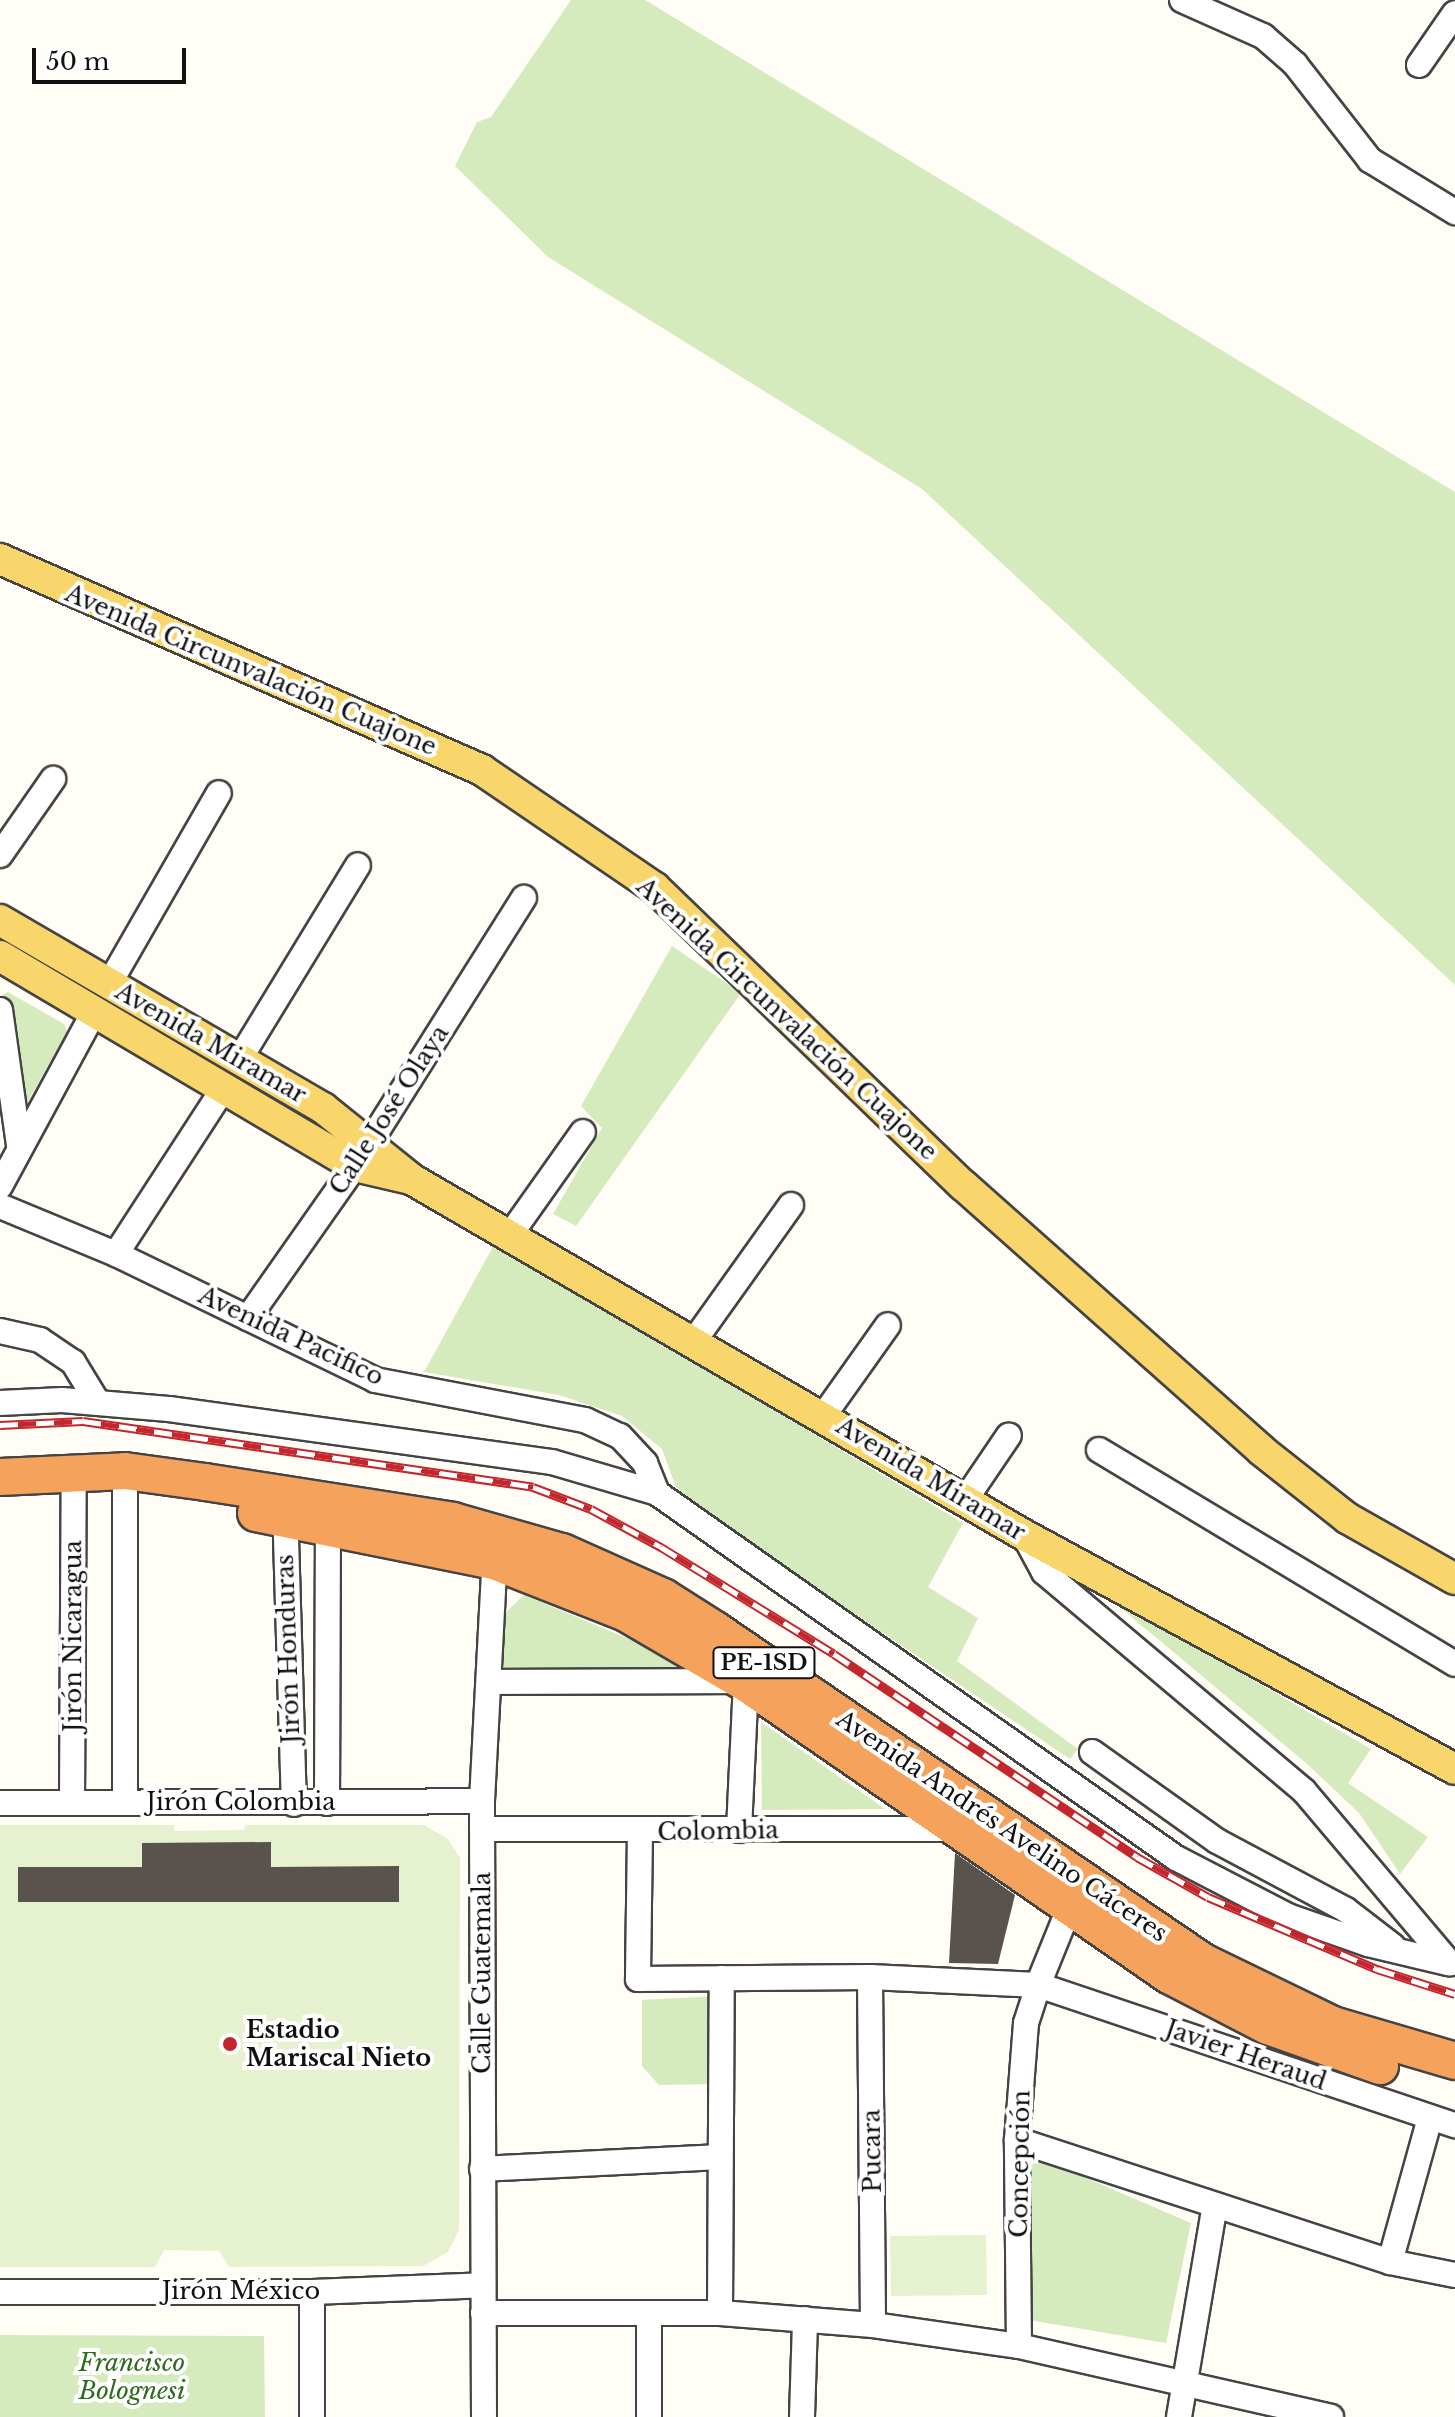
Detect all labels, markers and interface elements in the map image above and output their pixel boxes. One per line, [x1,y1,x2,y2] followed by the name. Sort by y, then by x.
[36,32,190,82] scale bar
[46,47,109,76] text: 50 m
[61,578,441,762] street label: Avenida Circunvalación Cuajone
[631,872,943,1166] street label: Avenida Circunvalación Cuajone
[110,977,312,1109] street label: Avenida Miramar
[323,1020,455,1200] street label: Calle José Olaya
[194,1281,388,1391] street label: Avenida Pacifico
[831,1411,1031,1547] street label: Avenida Miramar
[59,1540,87,1732] street label: Jirón Nicaragua
[270,1554,306,1744] street label: Jirón Honduras
[712,1645,816,1681] road number: PE-1SD
[830,1704,1174,1948] street label: Avenida Andrés Avelino Cáceres
[146,1788,336,1816] street label: Jirón Colombia
[657,1816,779,1846] street label: Colombia
[468,1872,496,2074] street label: Calle Guatemala
[1162,2014,1330,2096] street label: Javier Heraud
[246,2016,431,2072] place label: Estadio Mariscal Nieto
[221,2035,239,2053] marker: Estadio Mariscal Nieto
[1004,2090,1036,2238] street label: Concepción
[857,2109,887,2193] street label: Pucara
[162,2277,320,2305] street label: Jirón México
[79,2349,185,2405] park label: Francisco Bolognesi

